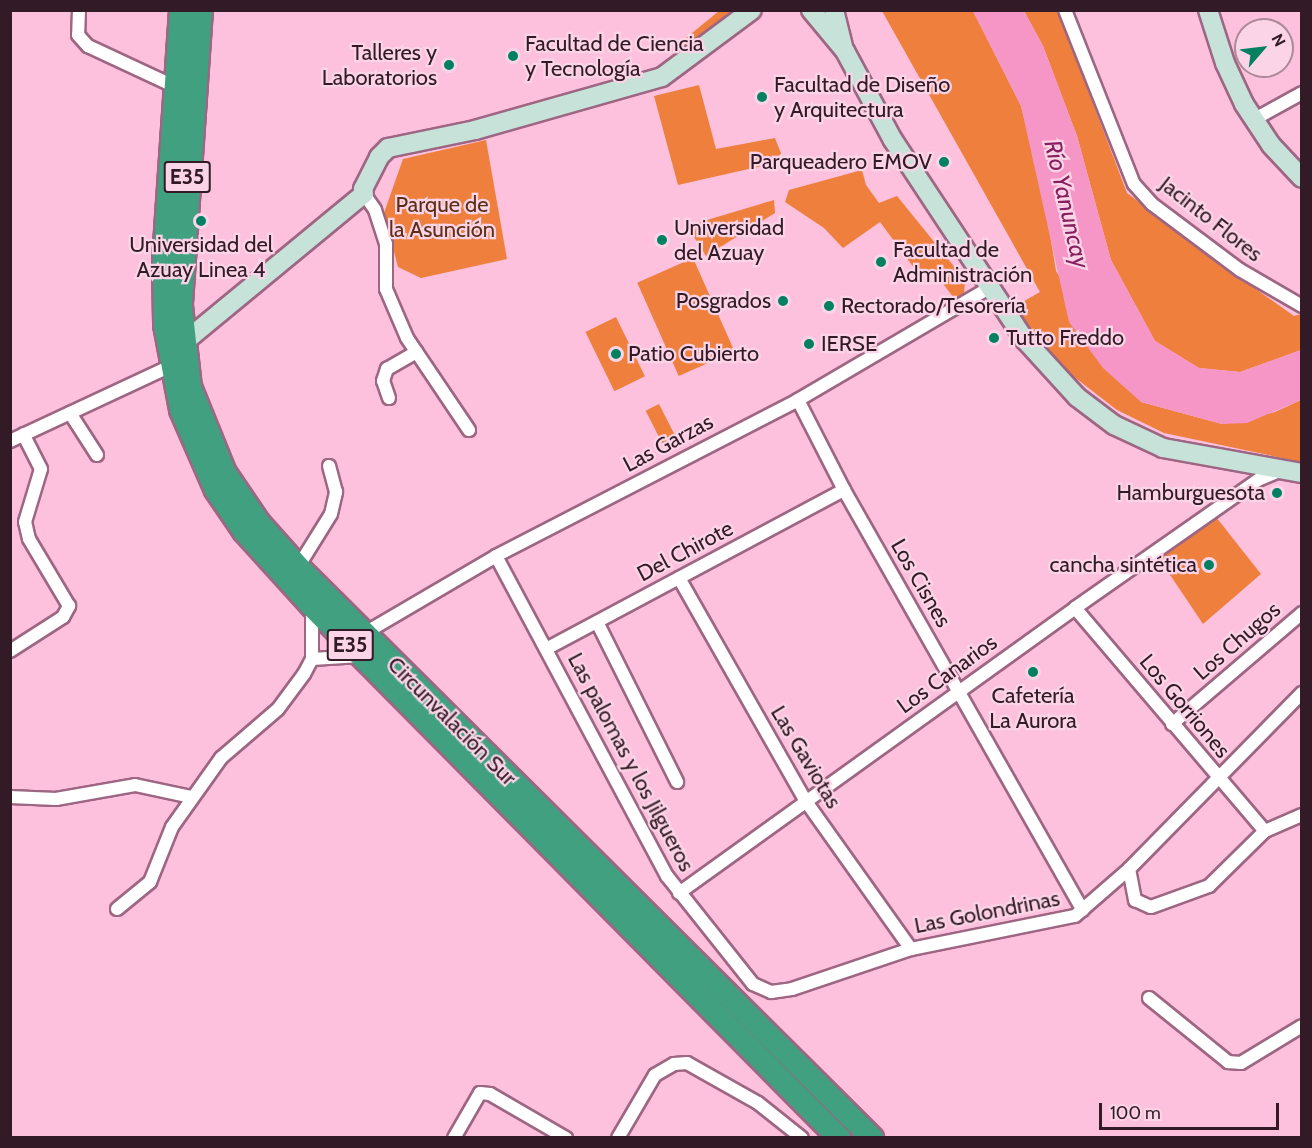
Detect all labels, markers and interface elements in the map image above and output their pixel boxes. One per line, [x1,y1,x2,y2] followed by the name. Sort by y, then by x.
[1234,18,1294,78] north arrow
[525,30,704,82] place label: Facultad de Ciencia y Tecnología
[1268,31,1290,50] text: N
[322,39,437,90] place label: Talleres y Laboratorios
[506,49,520,63] marker: Facultad de Ciencia y Tecnología
[442,58,456,72] marker: Talleres y Laboratorios
[774,71,950,122] place label: Facultad de Diseño y Arquitectura
[755,90,769,104] marker: Facultad de Diseño y Arquitectura
[1038,137,1096,271] water label: Río Yanuncay
[750,149,932,175] place label: Parqueadero EMOV
[937,155,951,169] marker: Parqueadero EMOV
[163,159,211,195] road number: E35
[1154,171,1268,267] street label: Jacinto Flores
[389,191,495,242] park label: Parque de la Asunción
[194,214,208,228] marker: Universidad del Azuay Linea 4
[674,214,784,266] place label: Universidad del Azuay
[129,231,273,282] place label: Universidad del Azuay Linea 4
[655,233,669,247] marker: Universidad del Azuay
[893,236,1032,288] place label: Facultad de Administración
[874,255,888,269] marker: Facultad de Administración
[676,288,771,314] place label: Posgrados
[841,293,1026,319] place label: Rectorado/Tesorería
[776,294,790,308] marker: Posgrados
[822,299,836,313] marker: Rectorado/Tesorería
[1006,325,1124,351] place label: Tutto Freddo
[821,331,877,357] place label: IERSE
[987,331,1001,345] marker: Tutto Freddo
[802,337,816,351] marker: IERSE
[628,341,759,367] place label: Patio Cubierto
[609,347,623,361] marker: Patio Cubierto
[619,408,717,478] street label: Las Garzas
[1117,480,1265,506] place label: Hamburguesota
[1270,486,1284,500] marker: Hamburguesota
[633,515,737,587] street label: Del Chirote
[885,534,957,632] street label: Los Cisnes
[1050,552,1197,578] place label: cancha sintética
[1202,558,1216,572] marker: cancha sintética
[1188,596,1286,686] street label: Los Chugos
[326,627,374,663] road number: E35
[892,629,1002,719] street label: Los Canarios
[562,648,700,876] street label: Las palomas y los Jilgueros
[1134,649,1236,763] street label: Los Gorriones
[382,651,522,791] street label: Circunvalación Sur
[1026,665,1040,679] marker: Cafetería La Aurora
[989,682,1077,734] place label: Cafetería La Aurora
[765,701,847,813] street label: Las Gaviotas
[912,885,1062,939] street label: Las Golondrinas
[1102,1091,1282,1129] scale bar
[1110,1102,1161,1124] text: 100 m

